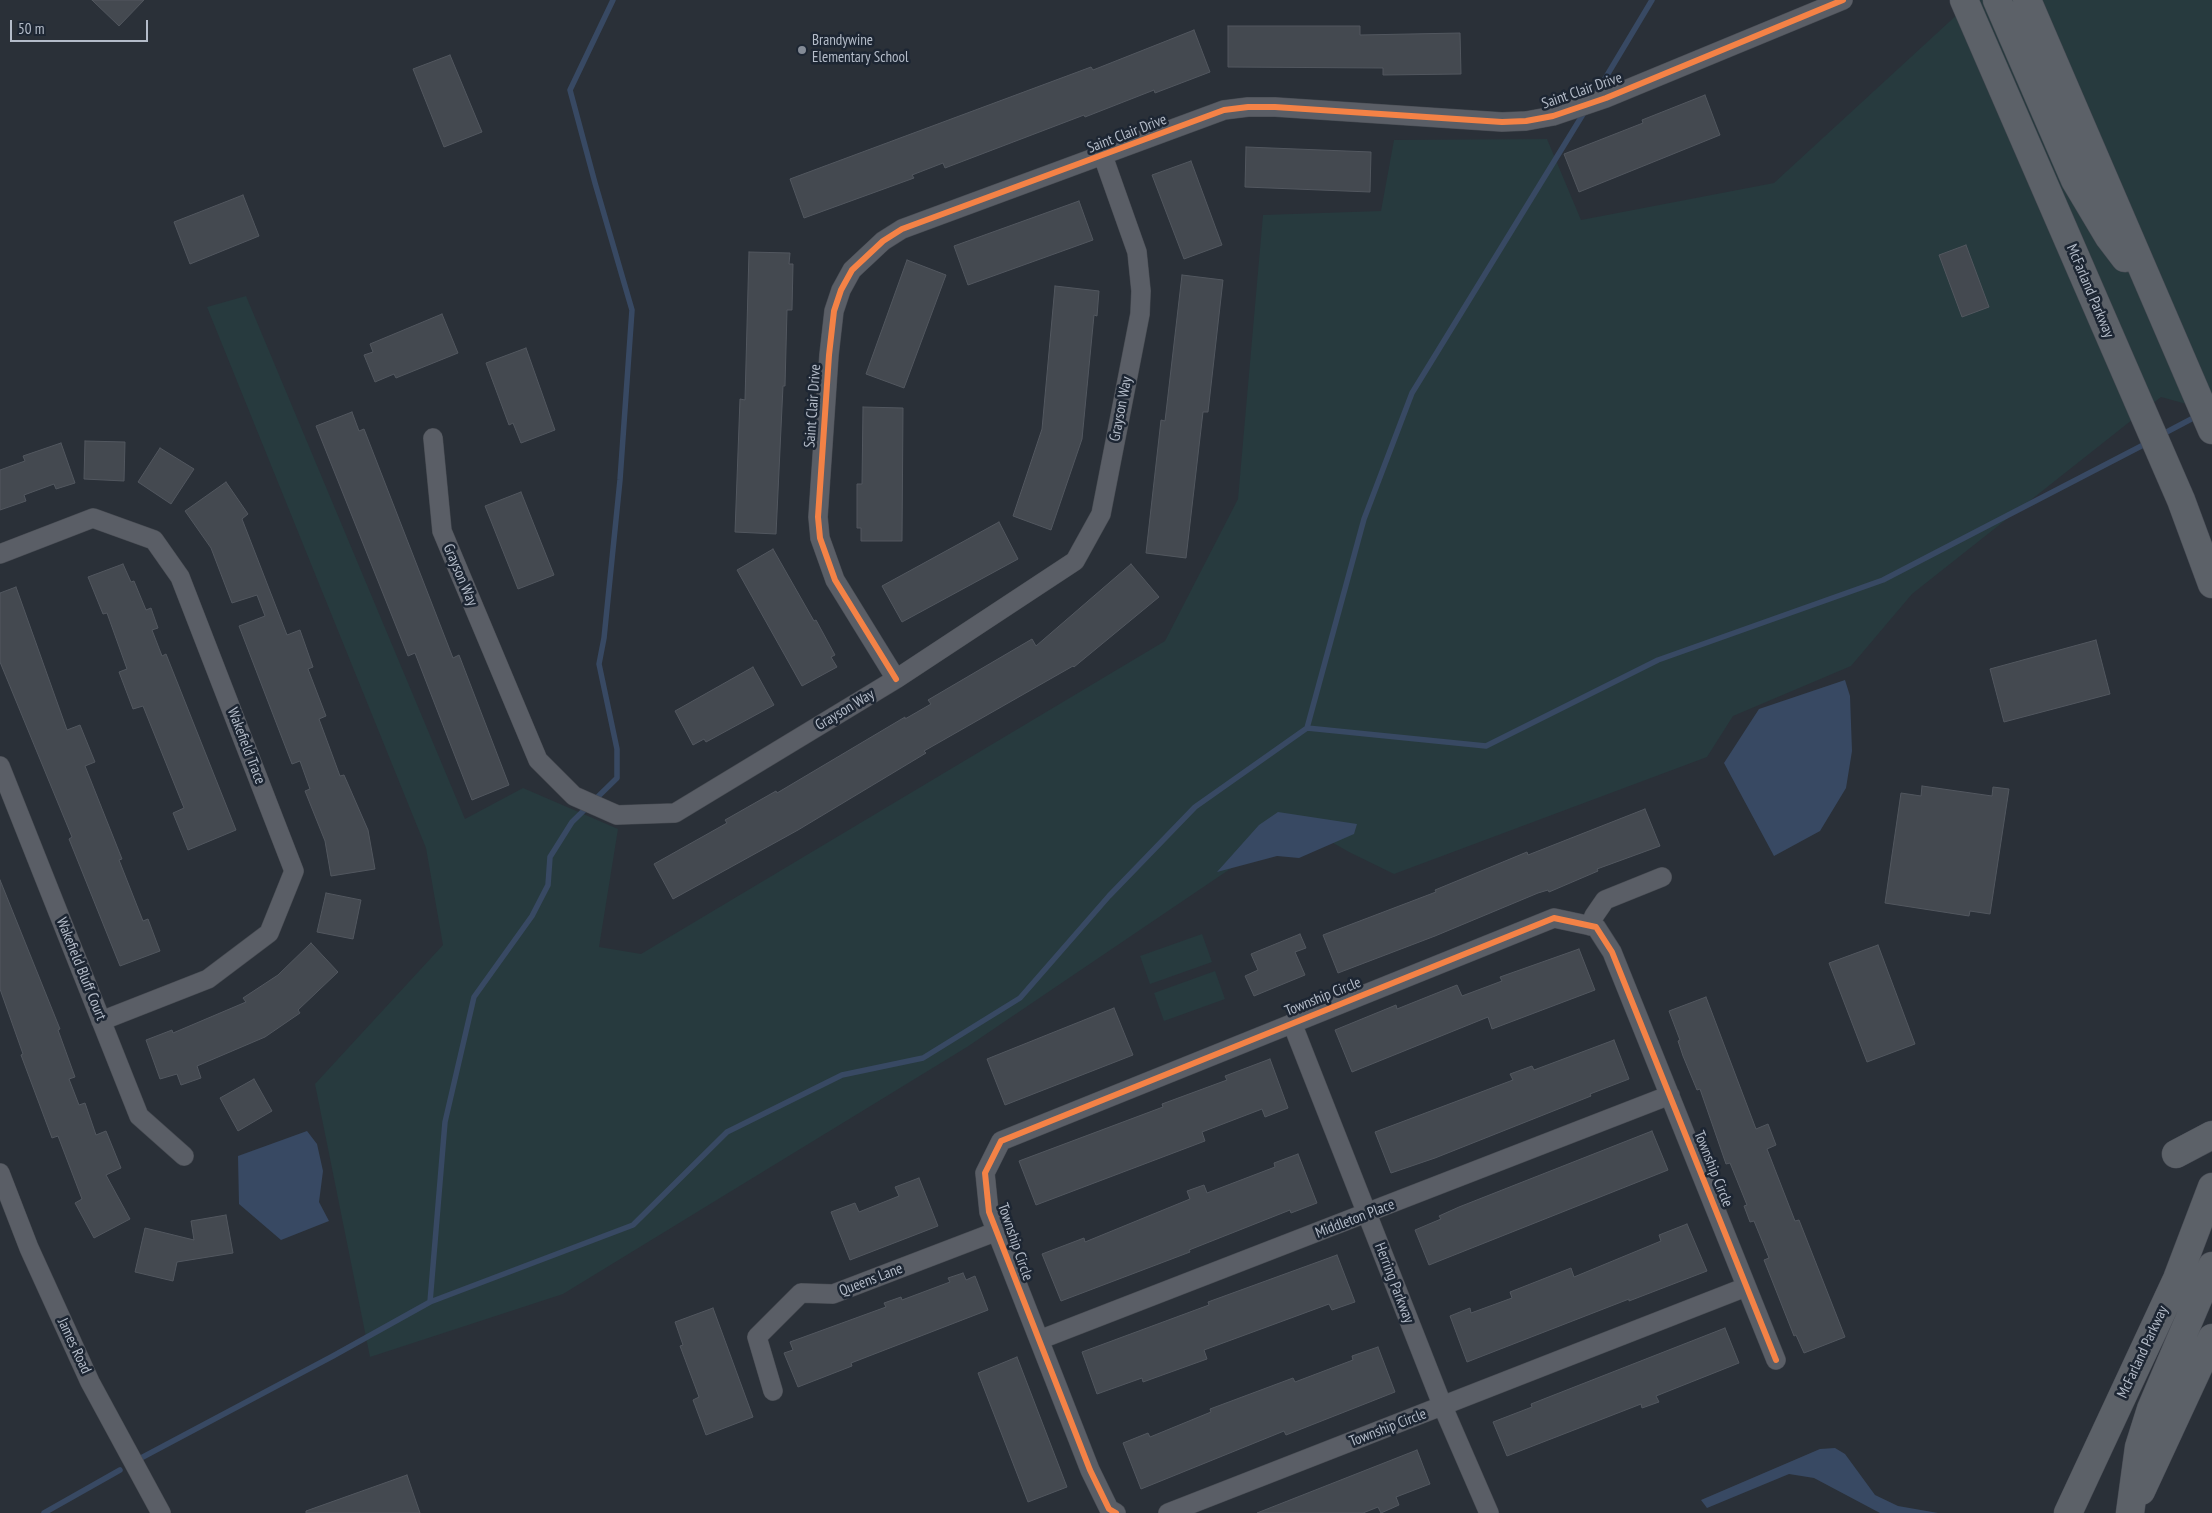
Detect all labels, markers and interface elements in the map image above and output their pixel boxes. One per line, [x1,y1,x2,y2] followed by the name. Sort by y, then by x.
[12,10,150,42] scale bar
[18,19,44,38] text: 50 m
[812,32,909,67] place label: Brandywine Elementary School
[796,44,808,56] marker: Brandywine Elementary School
[1539,69,1625,113] street label: Saint Clair Drive
[1085,111,1169,157] street label: Saint Clair Drive
[2062,242,2118,340] street label: McFarland Parkway
[801,364,825,448] street label: Saint Clair Drive
[1106,375,1136,443] street label: Grayson Way
[439,541,481,609] street label: Grayson Way
[812,685,878,735] street label: Grayson Way
[223,705,269,787] street label: Wakefield Trace
[52,915,110,1023] street label: Wakefield Bluff Court
[1282,974,1364,1020] street label: Township Circle
[1690,1128,1736,1210] street label: Township Circle
[1313,1196,1397,1242] street label: Middleton Place
[993,1201,1037,1283] street label: Township Circle
[1370,1240,1418,1326] street label: Herring Parkway
[837,1260,905,1300] street label: Queens Lane
[2114,1303,2172,1401] street label: McFarland Parkway
[53,1315,95,1377] street label: James Road
[1347,1405,1429,1451] street label: Township Circle

